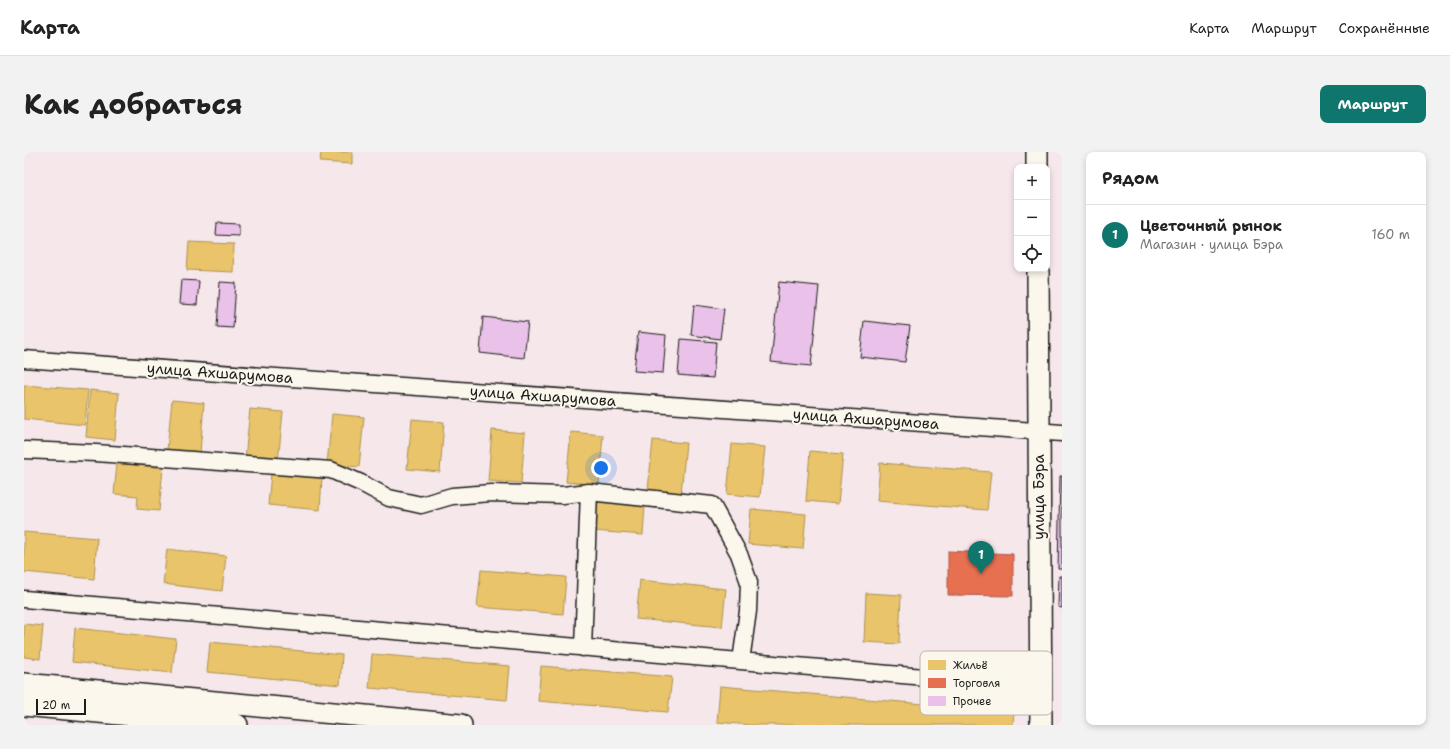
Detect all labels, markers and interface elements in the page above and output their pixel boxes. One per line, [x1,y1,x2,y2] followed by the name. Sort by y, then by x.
[20,15,80,40] text: Карта
[1189,19,1229,37] text: Карта
[1251,19,1317,37] text: Маршрут
[1339,19,1430,37] text: Сохранённые
[24,85,243,123] text: Как добраться
[1320,85,1426,123] button: Маршрут
[1014,164,1050,272] map controls
[1014,164,1050,200] button: +
[1102,167,1159,189] text: Рядом
[1014,200,1050,236] button: −
[1140,216,1282,236] text: Цветочный рынок
[1112,226,1118,243] text: 1
[1372,226,1410,243] text: 160 m
[1014,236,1050,272] button: locate
[1140,236,1283,253] text: Магазин · улица Бэра
[146,358,294,388] street label: улица Ахшарумова
[469,381,617,411] street label: улица Ахшарумова
[792,404,940,434] street label: улица Ахшарумова
[1029,454,1049,540] street label: улица Бэра
[591,458,611,478] your location
[968,541,994,574] pin: 1
[920,651,1052,715] legend
[953,658,988,673] text: Жильё
[953,676,1000,691] text: Торговля
[953,694,991,709] text: Прочее
[36,697,86,716] scale bar
[42,698,70,713] text: 20 m

